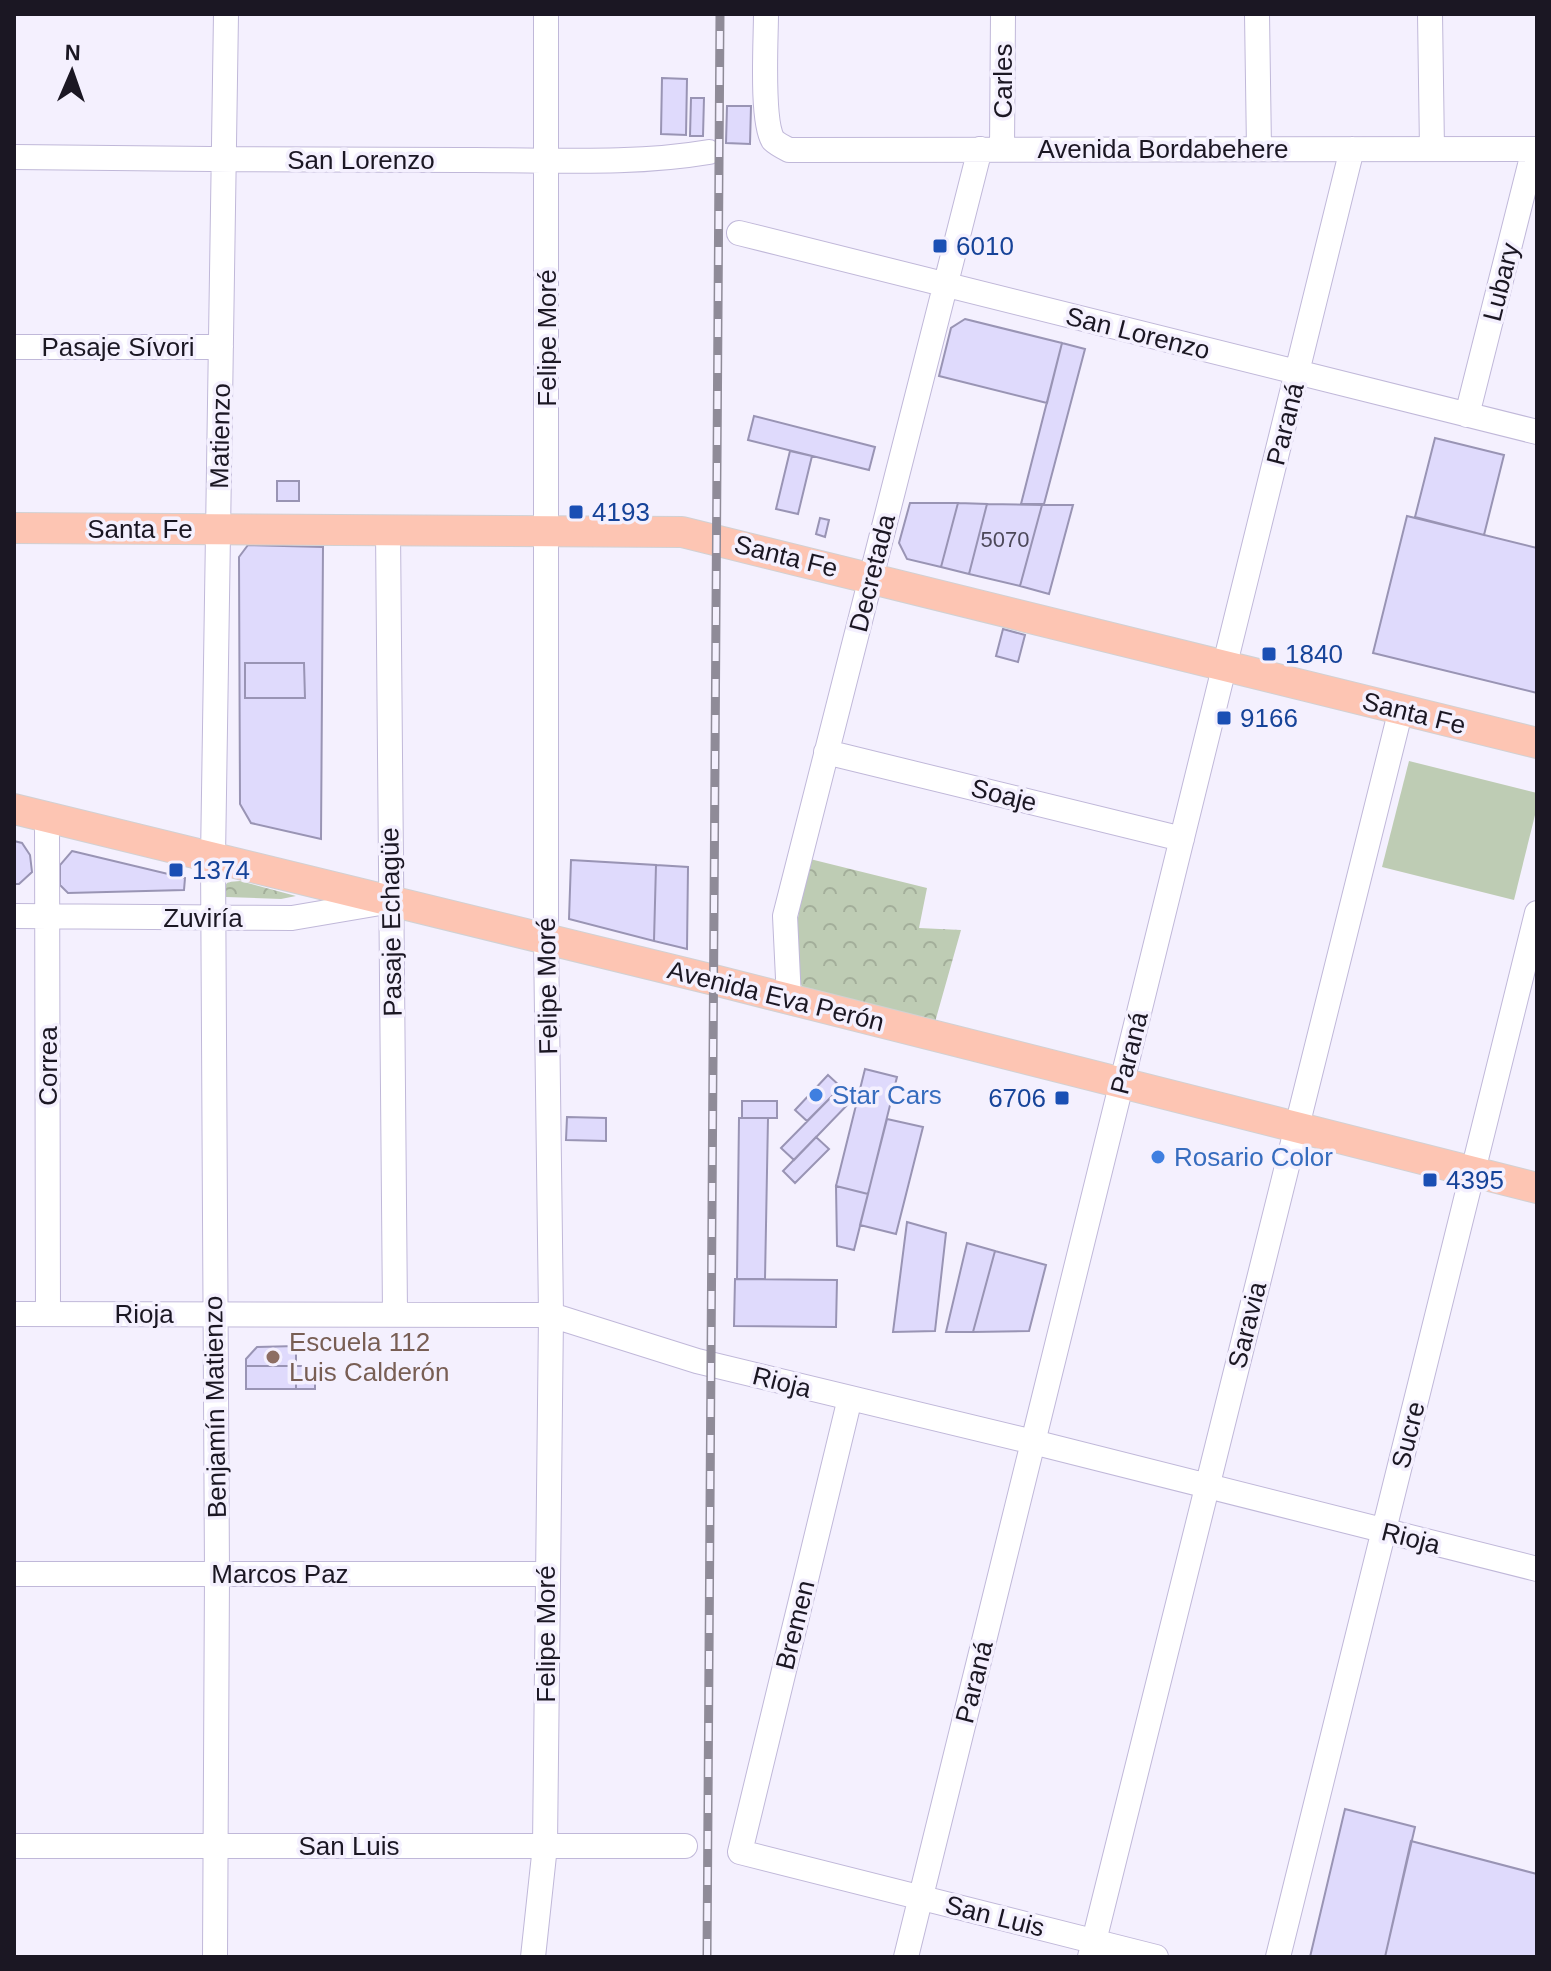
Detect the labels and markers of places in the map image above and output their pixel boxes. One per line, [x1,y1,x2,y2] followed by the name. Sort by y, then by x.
[956,231,1014,261] place label: 6010
[931,237,949,255] marker: 6010
[592,497,650,527] place label: 4193
[567,503,585,521] marker: 4193
[1285,639,1343,669] place label: 1840
[1260,645,1278,663] marker: 1840
[1240,703,1298,733] place label: 9166
[1215,709,1233,727] marker: 9166
[192,855,250,885] place label: 1374
[167,861,185,879] marker: 1374
[832,1080,942,1110] place label: Star Cars
[988,1083,1046,1113] place label: 6706
[807,1086,825,1104] marker: Star Cars
[1053,1089,1071,1107] marker: 6706
[1174,1142,1333,1172] place label: Rosario Color
[1149,1148,1167,1166] marker: Rosario Color
[1446,1165,1504,1195] place label: 4395
[1421,1171,1439,1189] marker: 4395
[289,1327,449,1387] place label: Escuela 112 Luis Calderón
[264,1348,282,1366] marker: Escuela 112 Luis Calderón

